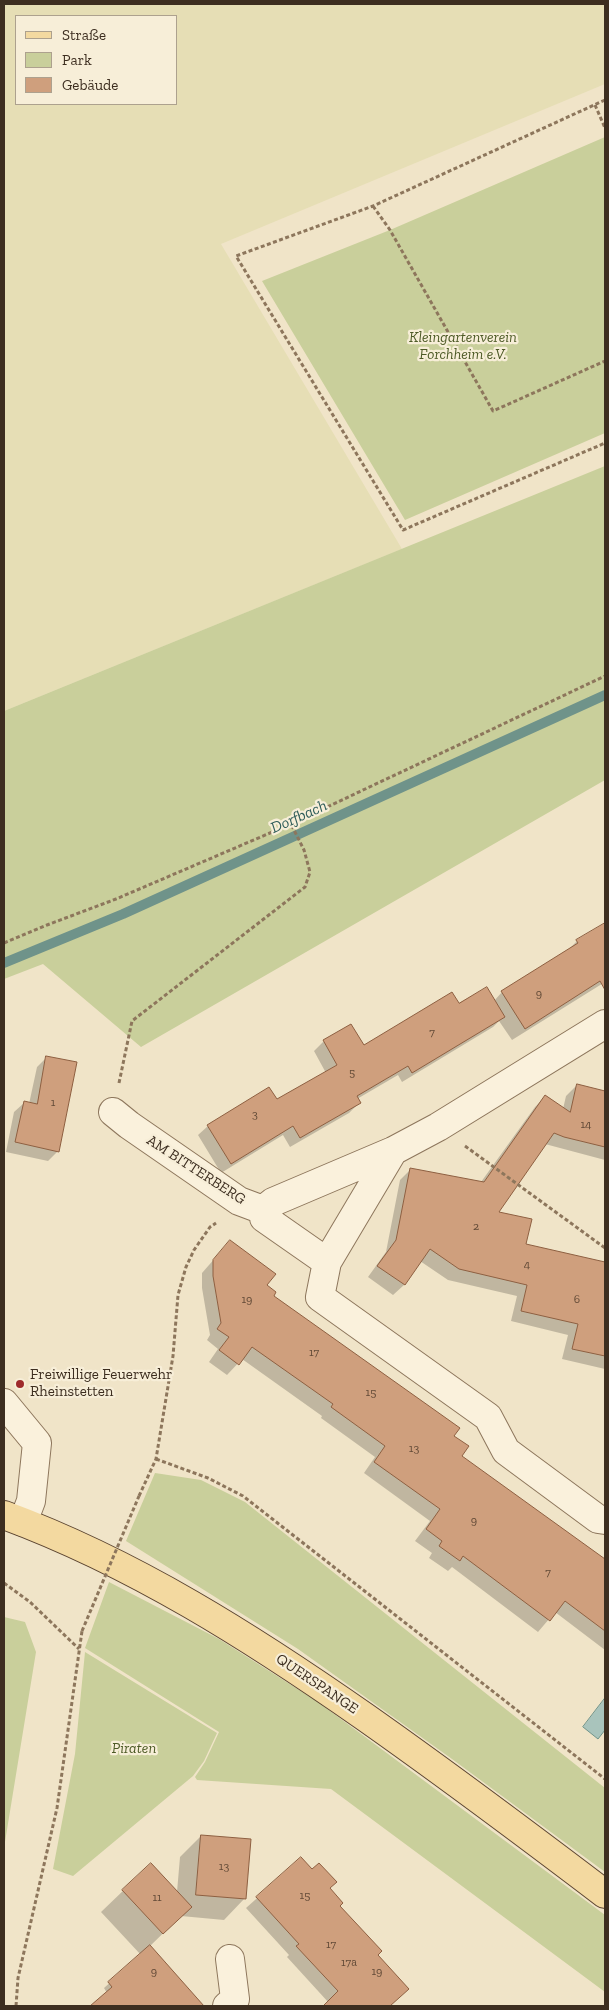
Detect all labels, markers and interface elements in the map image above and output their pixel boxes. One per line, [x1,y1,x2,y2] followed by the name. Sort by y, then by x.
[15,15,178,105] legend
[62,26,106,44] text: Straße
[62,51,92,69] text: Park
[62,76,118,94] text: Gebäude
[409,329,517,364] park label: Kleingartenverein Forchheim e.V.
[268,796,330,838] water label: Dorfbach
[536,987,542,1001] house number: 9
[429,1026,435,1040] house number: 7
[349,1066,355,1080] house number: 5
[51,1096,55,1110] house number: 1
[252,1108,258,1122] house number: 3
[580,1118,592,1132] house number: 14
[143,1131,249,1209] street label: AM BITTERBERG
[473,1220,479,1234] house number: 2
[524,1258,530,1272] house number: 4
[242,1293,252,1307] house number: 19
[574,1293,580,1307] house number: 6
[309,1346,319,1360] house number: 17
[30,1366,172,1401] place label: Freiwillige Feuerwehr Rheinstetten
[14,1378,26,1390] marker: Freiwillige Feuerwehr Rheinstetten
[366,1386,376,1400] house number: 15
[409,1442,419,1456] house number: 13
[471,1514,477,1528] house number: 9
[545,1566,551,1580] house number: 7
[272,1650,362,1718] street label: QUERSPANGE
[112,1740,156,1758] park label: Piraten
[219,1860,229,1874] house number: 13
[300,1889,310,1903] house number: 15
[152,1891,162,1905] house number: 11
[326,1938,336,1952] house number: 17
[341,1956,357,1970] house number: 17a
[151,1965,157,1979] house number: 9
[372,1965,382,1979] house number: 19

